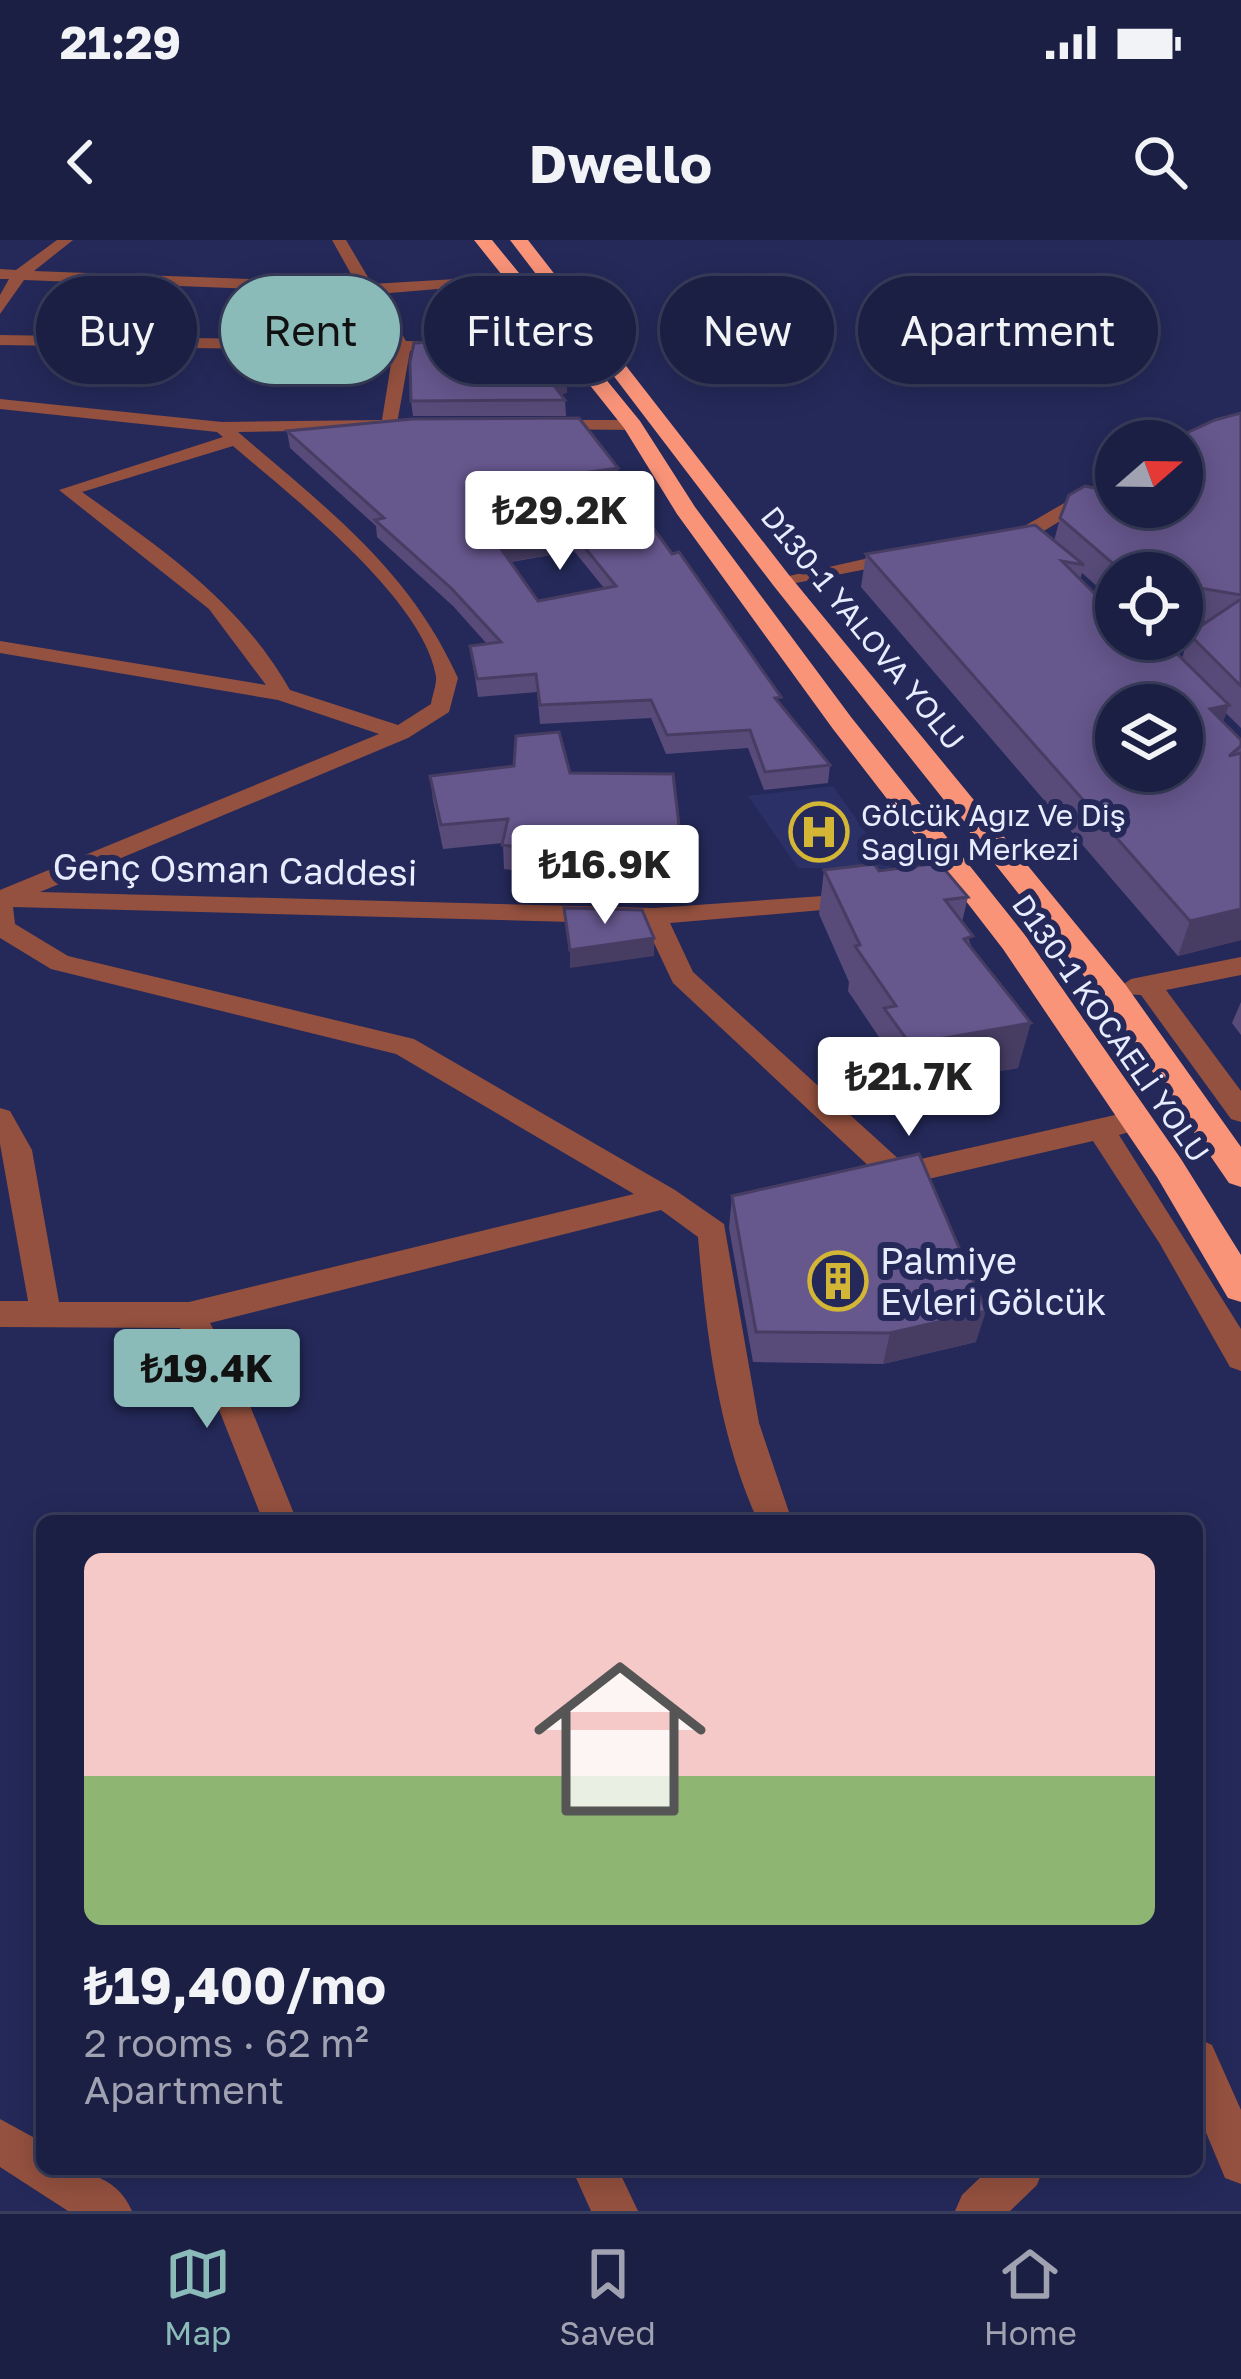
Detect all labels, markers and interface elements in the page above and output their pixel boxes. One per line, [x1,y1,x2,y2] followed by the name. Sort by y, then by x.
[60,15,181,69] text: 21:29
[48,129,114,195] icon: back
[1127,129,1193,195] icon: search
[529,130,712,195] text: Dwello
[36,276,197,384] chip: Buy
[221,276,400,384] chip: Rent
[424,276,636,384] chip: Filters
[660,276,834,384] chip: New
[858,276,1158,384] chip: Apartment
[1095,420,1203,528] north arrow
[1095,420,1203,792] map controls
[462,471,658,573] pin: ₺29.2K
[492,486,628,533] text: ₺29.2K
[754,499,972,757] street label: D130-1 YALOVA YOLU
[1095,552,1203,660] button: locate
[1095,684,1203,792] button: layers
[861,797,1126,867] place label: Gölcük Ağız Ve Diş Sağlığı Merkezi
[788,801,850,863] hospital icon: Gölcük Ağız Ve Diş Sağlığı Merkezi
[507,825,703,927] pin: ₺16.9K
[539,840,671,887] text: ₺16.9K
[52,844,418,894] street label: Genç Osman Caddesi
[1005,887,1217,1169] street label: D130-1 KOCAELİ YOLU
[811,1037,1007,1139] pin: ₺21.7K
[845,1052,973,1099] text: ₺21.7K
[880,1239,1106,1323] place label: Palmiye Evleri Gölcük
[807,1250,869,1312] building icon: Palmiye Evleri Gölcük
[109,1329,305,1431] pin: ₺19.4K
[141,1344,273,1391] text: ₺19.4K
[512,1631,728,1847] icon: home
[84,1954,386,2015] text: ₺19,400/mo
[84,2019,369,2066] text: 2 rooms · 62 m²
[84,2066,284,2113] text: Apartment
[164,2241,231,2352] tab: Map
[559,2241,656,2352] tab: Saved
[984,2241,1077,2352] tab: Home

